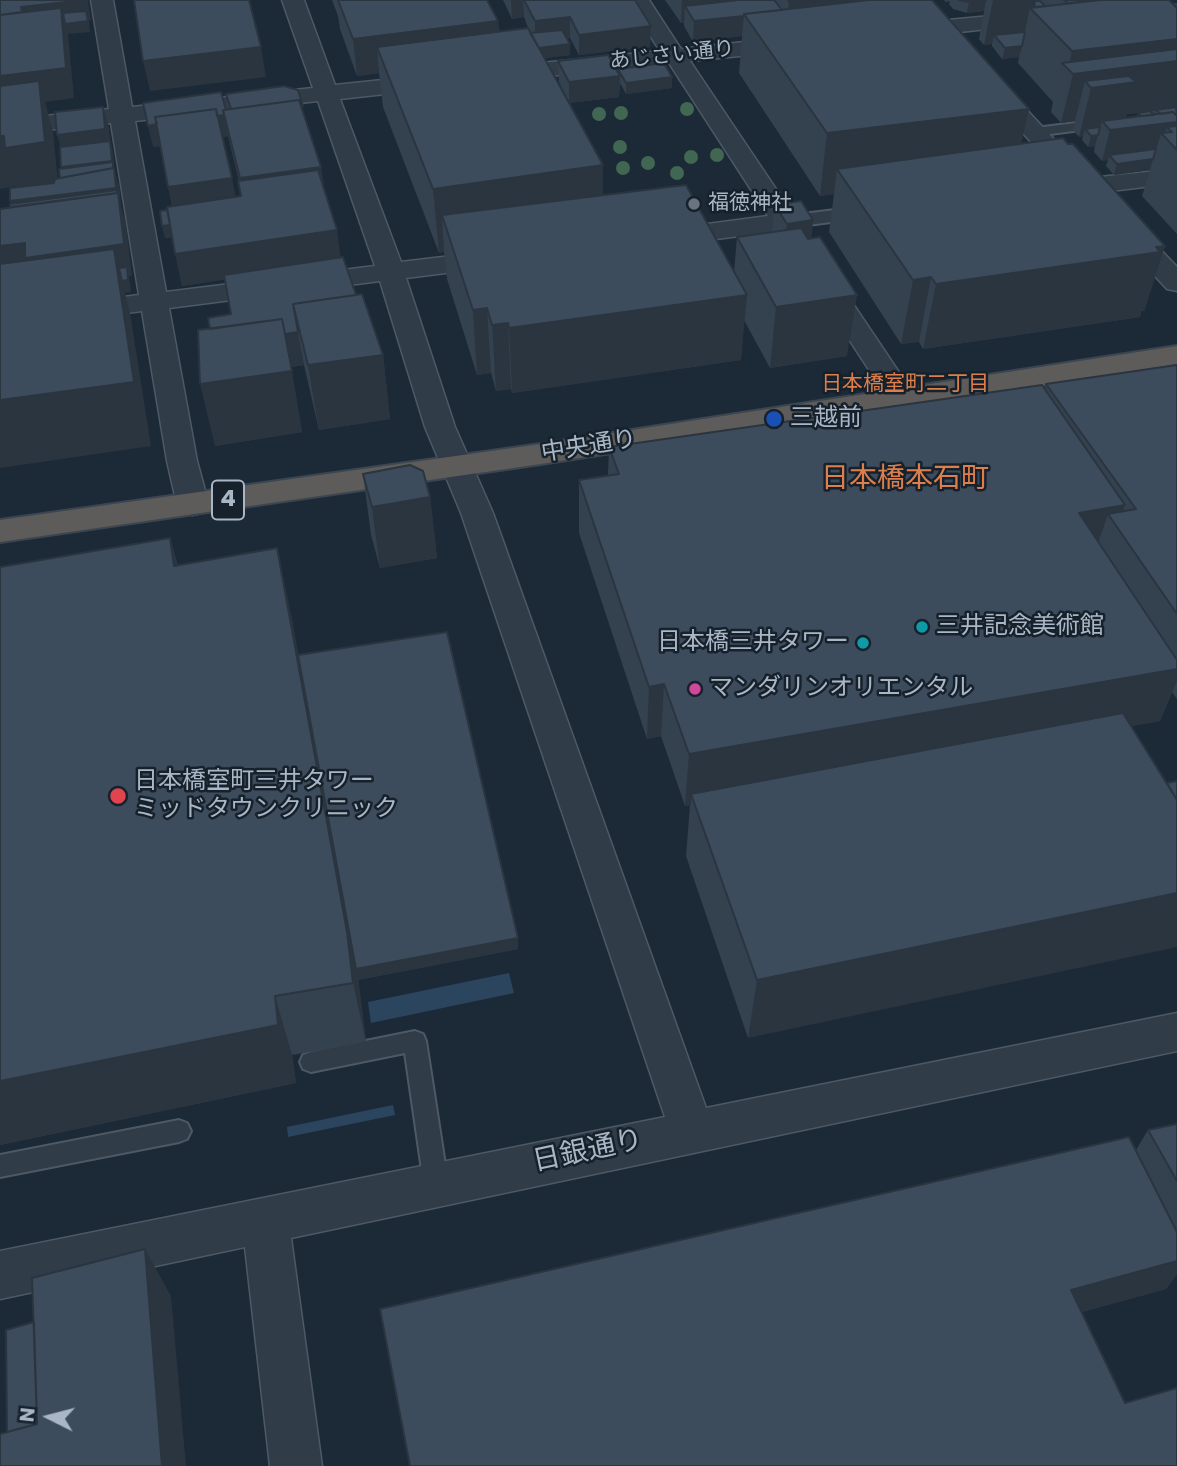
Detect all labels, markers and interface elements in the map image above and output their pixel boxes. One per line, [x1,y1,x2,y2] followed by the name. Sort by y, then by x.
[608,37,736,75] street label: あじさい通り
[708,191,792,217] place label: 福徳神社
[686,196,702,212] marker: 福徳神社
[821,372,989,398] district label: 日本橋室町二丁目
[790,405,862,433] place label: 三越前
[764,409,784,429] marker: 三越前
[539,425,639,469] street label: 中央通り
[821,463,989,497] district label: 日本橋本石町
[212,480,244,520] road number: 4
[936,613,1104,641] place label: 三井記念美術館
[914,619,930,635] marker: 三井記念美術館
[657,629,849,657] place label: 日本橋三井タワー
[855,635,871,651] marker: 日本橋三井タワー
[709,675,973,703] place label: マンダリンオリエンタル
[687,681,703,697] marker: マンダリンオリエンタル
[134,768,398,824] place label: 日本橋室町三井タワー ミッドタウンクリニック
[108,786,128,806] marker: 日本橋室町三井タワー ミッドタウンクリニック
[530,1124,646,1180] street label: 日銀通り
[14,1382,84,1452] north arrow
[13,1406,42,1423] text: N

